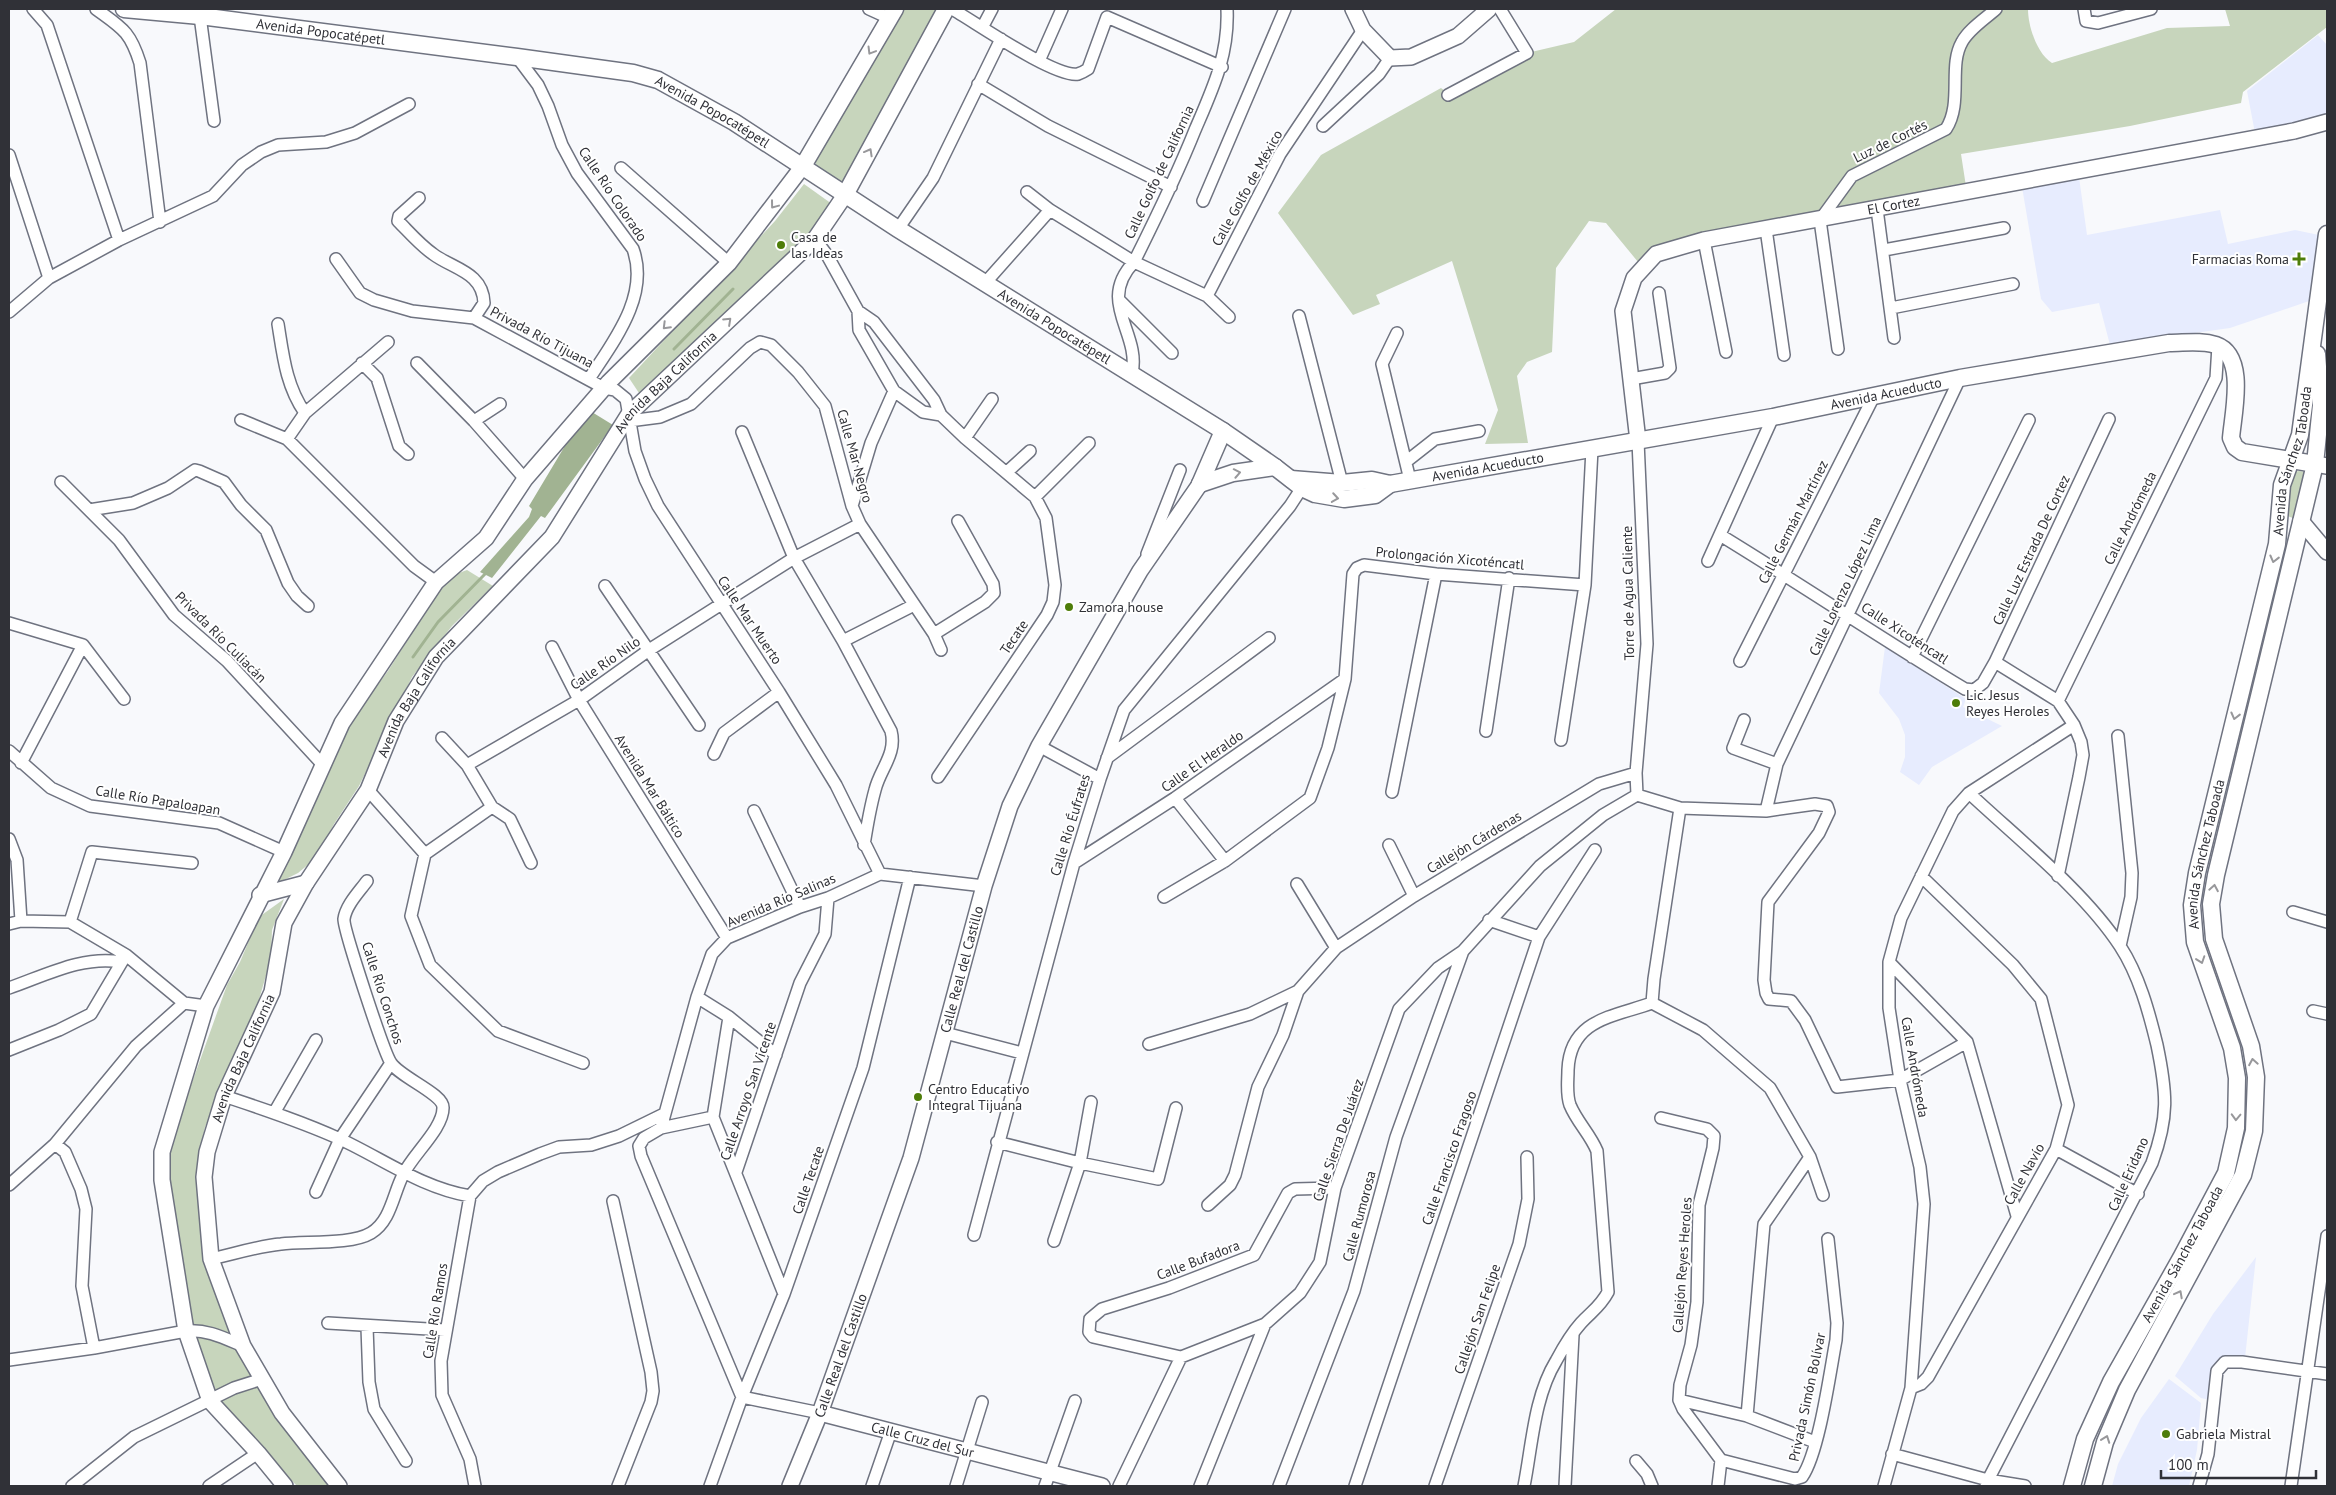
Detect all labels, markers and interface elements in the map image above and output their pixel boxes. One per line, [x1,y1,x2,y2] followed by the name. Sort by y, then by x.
[255,14,386,49] street label: Avenida Popocatépetl
[868,46,878,55] one-way arrow
[652,71,773,152] street label: Avenida Popocatépetl
[1120,102,1198,242] street label: Calle Golfo de California
[1850,115,1930,167] street label: Luz de Cortés
[1208,127,1286,249] street label: Calle Golfo de México
[575,143,651,245] street label: Calle Río Colorado
[862,148,872,157] one-way arrow
[1866,191,1921,219] street label: El Cortez
[770,199,779,208] one-way arrow
[791,228,843,262] place label: Casa de las Ideas
[775,239,787,251] marker: Casa de las Ideas
[2192,250,2289,268] place label: Farmacias Roma
[2293,253,2305,265] marker: Farmacias Roma
[995,284,1114,368] street label: Avenida Popocatépetl
[487,302,597,372] street label: Privada Río Tijuana
[723,318,732,327] one-way arrow
[663,320,672,329] one-way arrow
[610,327,721,437] street label: Avenida Baja California
[1829,373,1943,414] street label: Avenida Acueducto
[2269,385,2315,536] street label: Avenida Sánchez Taboada
[833,407,877,505] street label: Calle Mar Negro
[1430,448,1545,486] street label: Avenida Acueducto
[1754,457,1832,587] street label: Calle Germán Martínez
[1233,468,1242,478] one-way arrow
[2100,468,2160,568] street label: Calle Andrómeda
[1988,472,2074,628] street label: Calle Luz Estrada De Cortez
[1331,492,1339,502] one-way arrow
[1805,513,1885,659] street label: Calle Lorenzo López Lima
[1618,526,1638,660] street label: Torre de Agua Caliente
[1375,543,1525,573] street label: Prolongación Xicoténcatl
[2269,554,2280,563] one-way arrow
[714,572,786,668] street label: Calle Mar Muerto
[172,588,270,686] street label: Privada Río Culiacán
[1079,598,1163,616] place label: Zamora house
[1858,598,1952,668] street label: Calle Xicoténcatl
[1063,601,1075,613] marker: Zamora house
[996,616,1032,658] street label: Tecate
[566,632,644,694] street label: Calle Río Nilo
[373,633,459,760] street label: Avenida Baja California
[1966,686,2050,720] place label: Lic. Jesus Reyes Heroles
[1950,697,1962,709] marker: Lic. Jesus Reyes Heroles
[2230,712,2241,721] one-way arrow
[1157,726,1247,796] street label: Calle El Heraldo
[611,731,689,841] street label: Avenida Mar Báltico
[1046,772,1094,878] street label: Calle Río Éufrates
[2183,777,2229,930] street label: Avenida Sánchez Taboada
[94,781,222,819] street label: Calle Río Papaloapan
[1423,807,1525,877] street label: Callejón Cárdenas
[724,869,838,931] street label: Avenida Río Salinas
[2208,884,2218,893] one-way arrow
[936,904,987,1035] street label: Calle Real del Castillo
[358,939,408,1047] street label: Calle Río Conchos
[2195,955,2205,964] one-way arrow
[208,991,279,1124] street label: Avenida Baja California
[1897,1015,1933,1119] street label: Calle Andrómeda
[716,1019,780,1163] street label: Calle Arroyo San Vicente
[2249,1057,2259,1066] one-way arrow
[1309,1076,1367,1204] street label: Calle Sierra De Juárez
[928,1080,1029,1114] place label: Centro Educativo Integral Tijuana
[1418,1088,1480,1228] street label: Calle Francisco Fragoso
[912,1091,924,1103] marker: Centro Educativo Integral Tijuana
[2231,1113,2242,1121] one-way arrow
[2104,1134,2152,1214] street label: Calle Eridano
[2000,1140,2048,1208] street label: Calle Navío
[788,1143,828,1217] street label: Calle Tecate
[1338,1168,1380,1263] street label: Calle Rumorosa
[2138,1182,2227,1325] street label: Avenida Sánchez Taboada
[1668,1196,1696,1334] street label: Callejón Reyes Heroles
[1154,1236,1242,1284] street label: Calle Bufadora
[419,1262,451,1360] street label: Calle Río Ramos
[1450,1262,1504,1376] street label: Callejón San Felipe
[2172,1290,2182,1299] one-way arrow
[810,1291,871,1420] street label: Calle Real del Castillo
[1785,1331,1829,1463] street label: Privada Simón Bolívar
[869,1418,976,1462] street label: Calle Cruz del Sur
[2176,1425,2271,1443] place label: Gabriela Mistral
[2160,1428,2172,1440] marker: Gabriela Mistral
[2100,1435,2110,1444] one-way arrow
[2161,1448,2316,1480] scale bar
[2168,1455,2209,1474] text: 100 m

